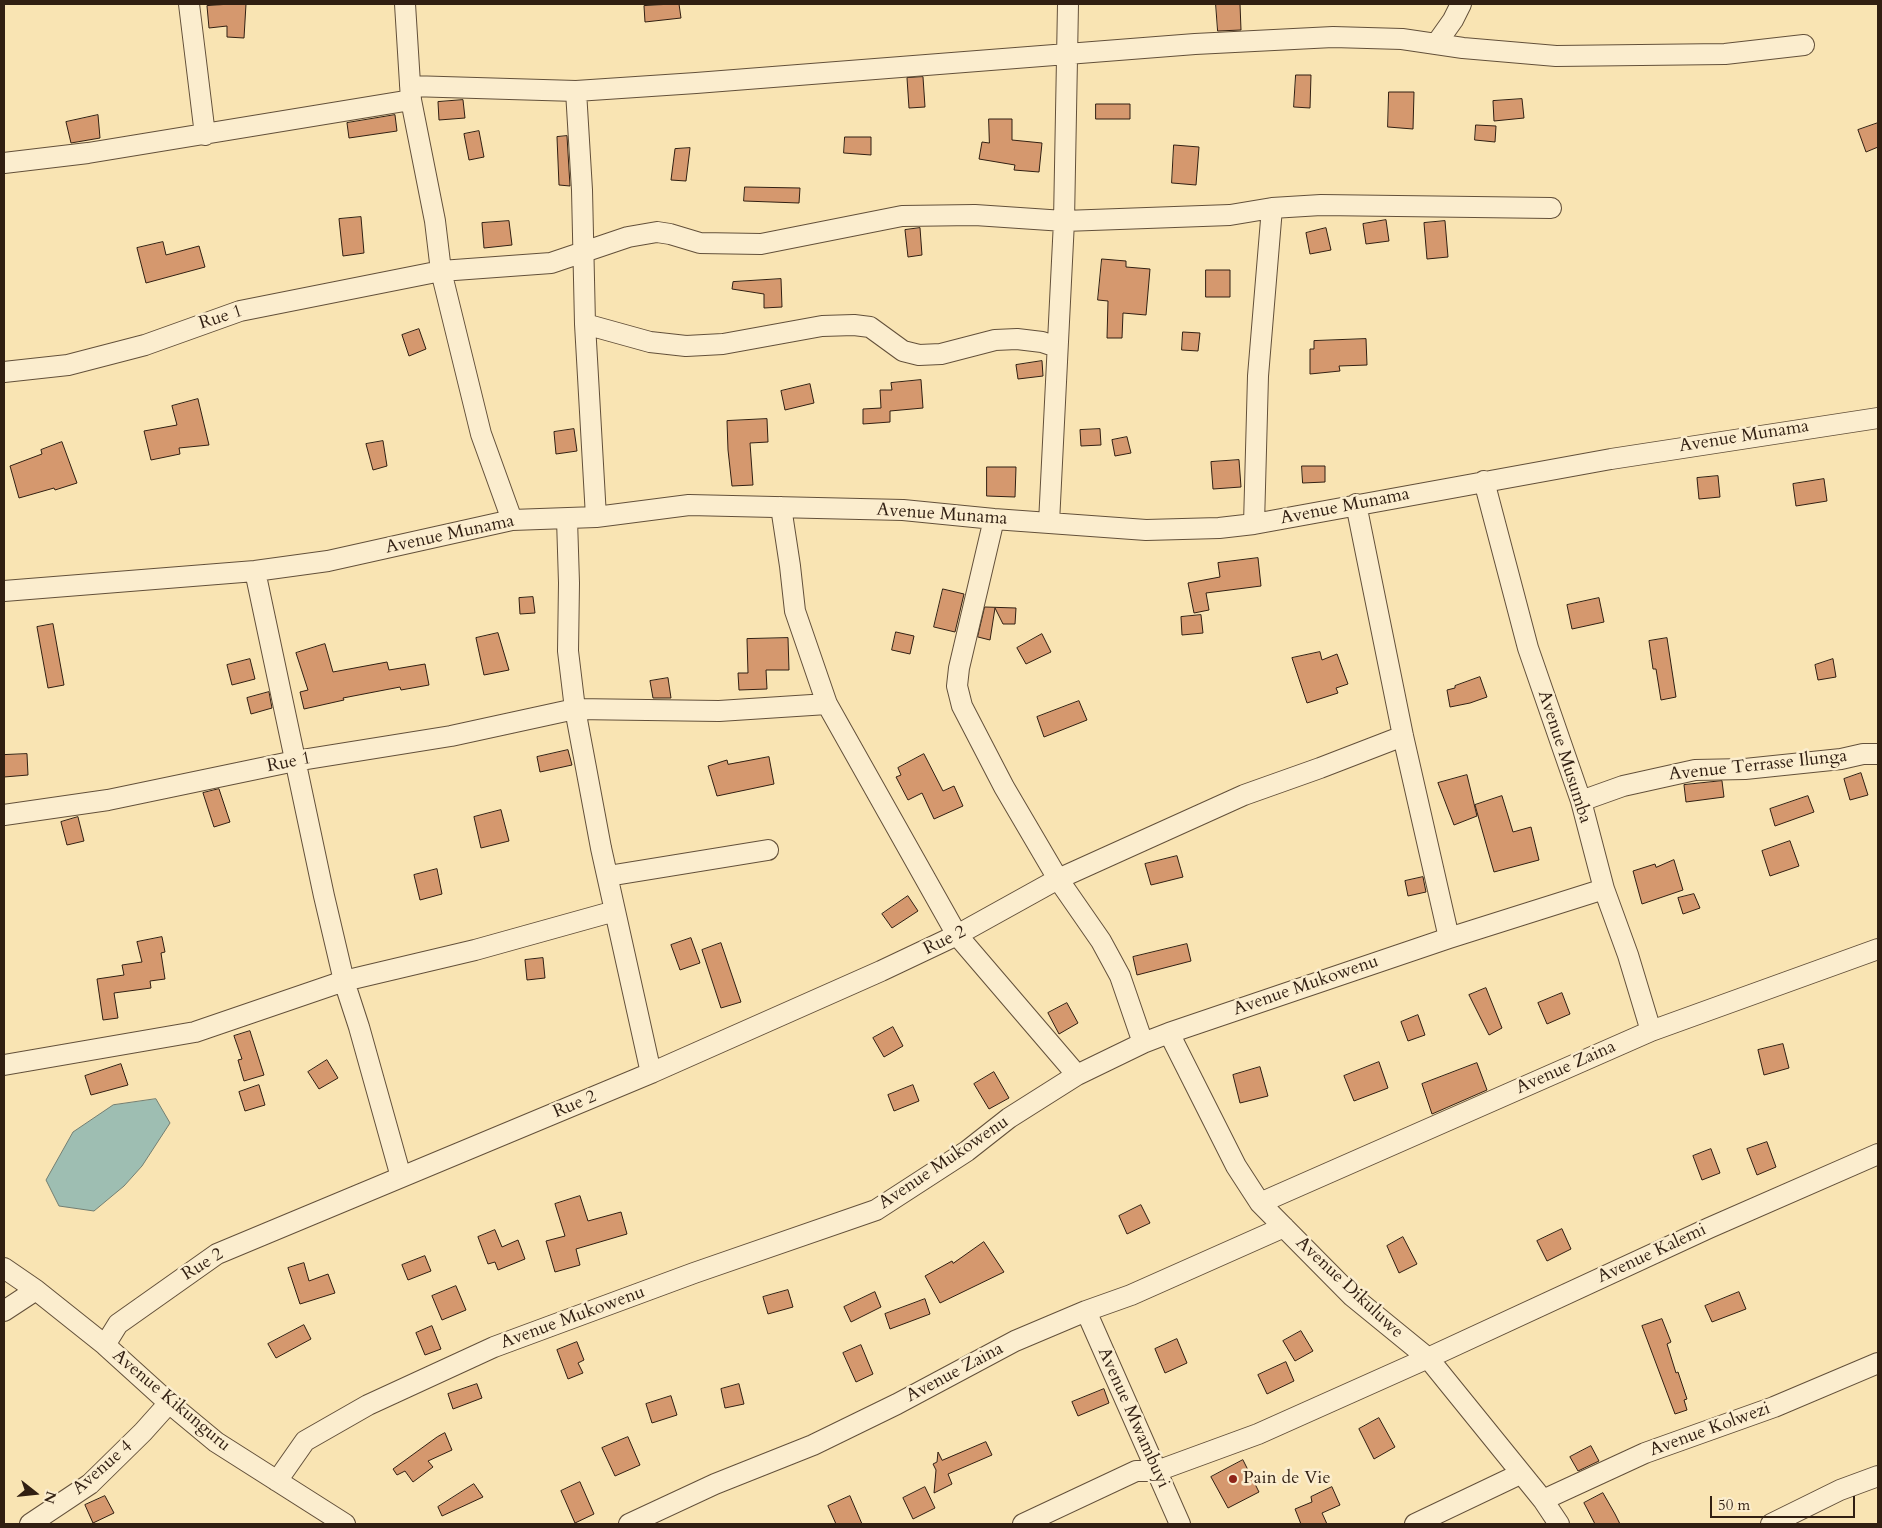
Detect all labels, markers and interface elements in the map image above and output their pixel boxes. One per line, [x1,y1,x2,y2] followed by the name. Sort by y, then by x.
[196,301,246,335] street label: Rue 1
[1678,416,1810,458] street label: Avenue Munama
[1279,484,1411,530] street label: Avenue Munama
[876,500,1008,530] street label: Avenue Munama
[384,511,516,559] street label: Avenue Munama
[1532,688,1596,826] street label: Avenue Musumba
[1668,746,1848,786] street label: Avenue Terrasse Ilunga
[265,748,313,778] street label: Rue 1
[920,922,970,960] street label: Rue 2
[1231,951,1381,1021] street label: Avenue Mukowenu
[1513,1036,1619,1100] street label: Avenue Zaina
[550,1086,600,1124] street label: Rue 2
[875,1112,1013,1214] street label: Avenue Mukowenu
[1594,1219,1710,1289] street label: Avenue Kalemi
[1291,1233,1407,1343] street label: Avenue Dikuluwe
[178,1244,228,1286] street label: Rue 2
[498,1282,648,1354] street label: Avenue Mukowenu
[903,1338,1007,1408] street label: Avenue Zaina
[1092,1344,1174,1492] street label: Avenue Mwambuyi
[107,1345,235,1457] street label: Avenue Kikunguru
[1647,1398,1773,1462] street label: Avenue Kolwezi
[69,1436,137,1500] street label: Avenue 4
[10,1468,60,1518] north arrow
[1243,1468,1331,1490] place label: Pain de Vie
[1227,1473,1239,1485] marker: Pain de Vie
[1712,1486,1857,1518] scale bar
[39,1489,61,1506] text: N
[1718,1495,1750,1515] text: 50 m

